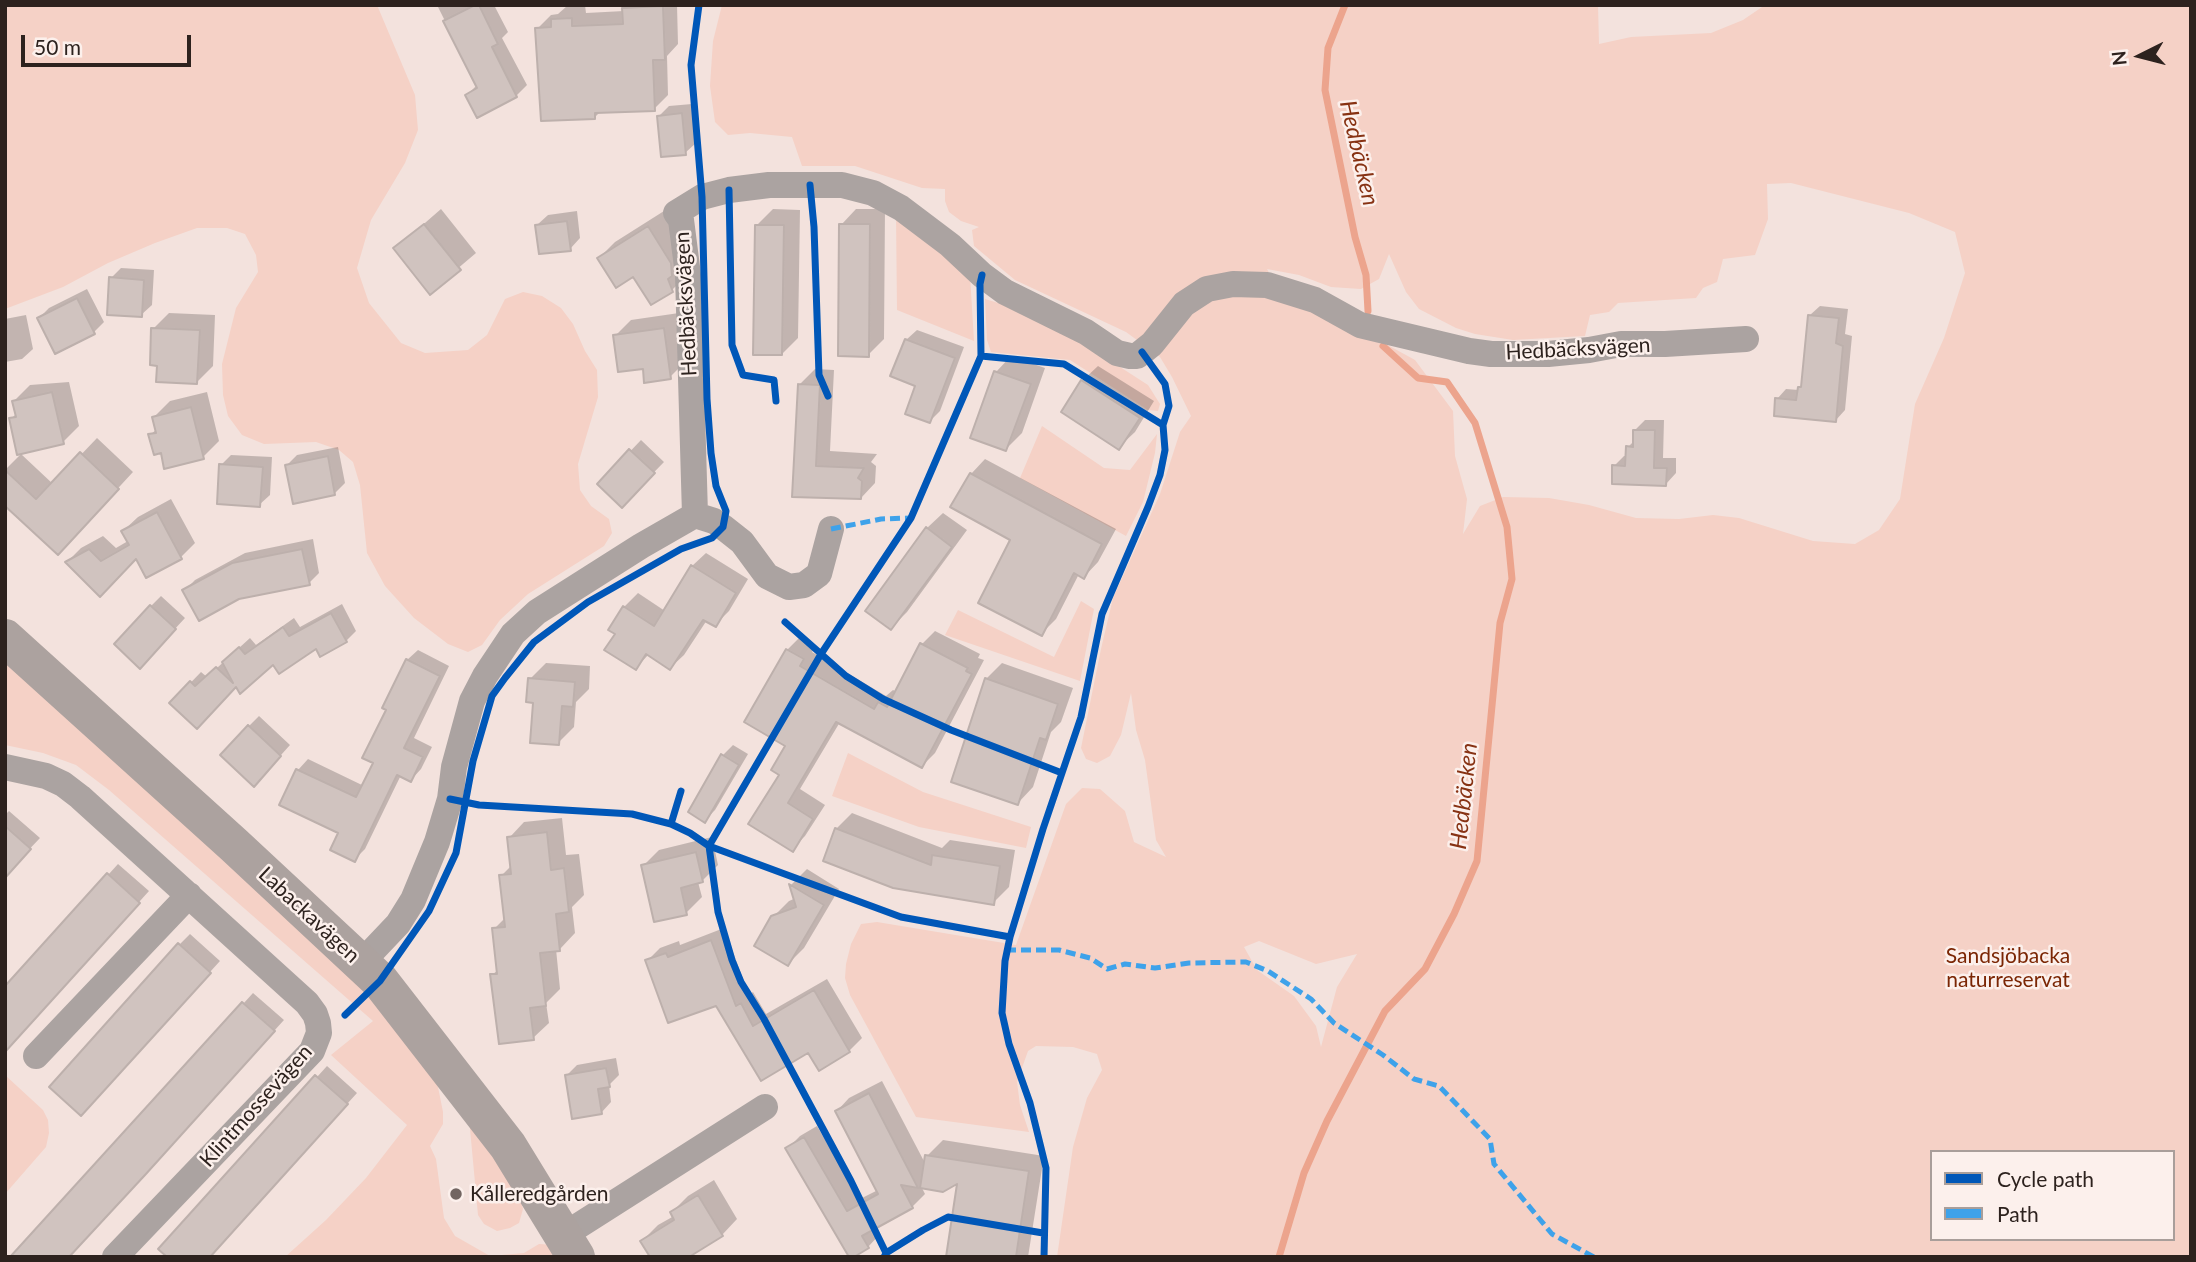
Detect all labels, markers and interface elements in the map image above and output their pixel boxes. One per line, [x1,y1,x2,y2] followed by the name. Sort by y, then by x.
[24,21,194,65] scale bar
[2105,21,2175,91] north arrow
[34,34,81,59] text: 50 m
[2106,50,2131,67] text: N
[1334,98,1384,208] water label: Hedbäcken
[670,231,702,377] street label: Hedbäcksvägen
[1505,333,1651,365] street label: Hedbäcksvägen
[1445,741,1483,851] water label: Hedbäcken
[253,862,365,968] street label: Labackavägen
[1946,943,2070,993] park label: Sandsjöbacka naturreservat
[195,1040,317,1172] street label: Klintmossevägen
[1930,1150,2175,1241] legend
[1997,1166,2094,1191] text: Cycle path
[470,1181,609,1207] place label: Kålleredgården
[448,1186,464,1202] marker: Kålleredgården
[1997,1201,2039,1226] text: Path

